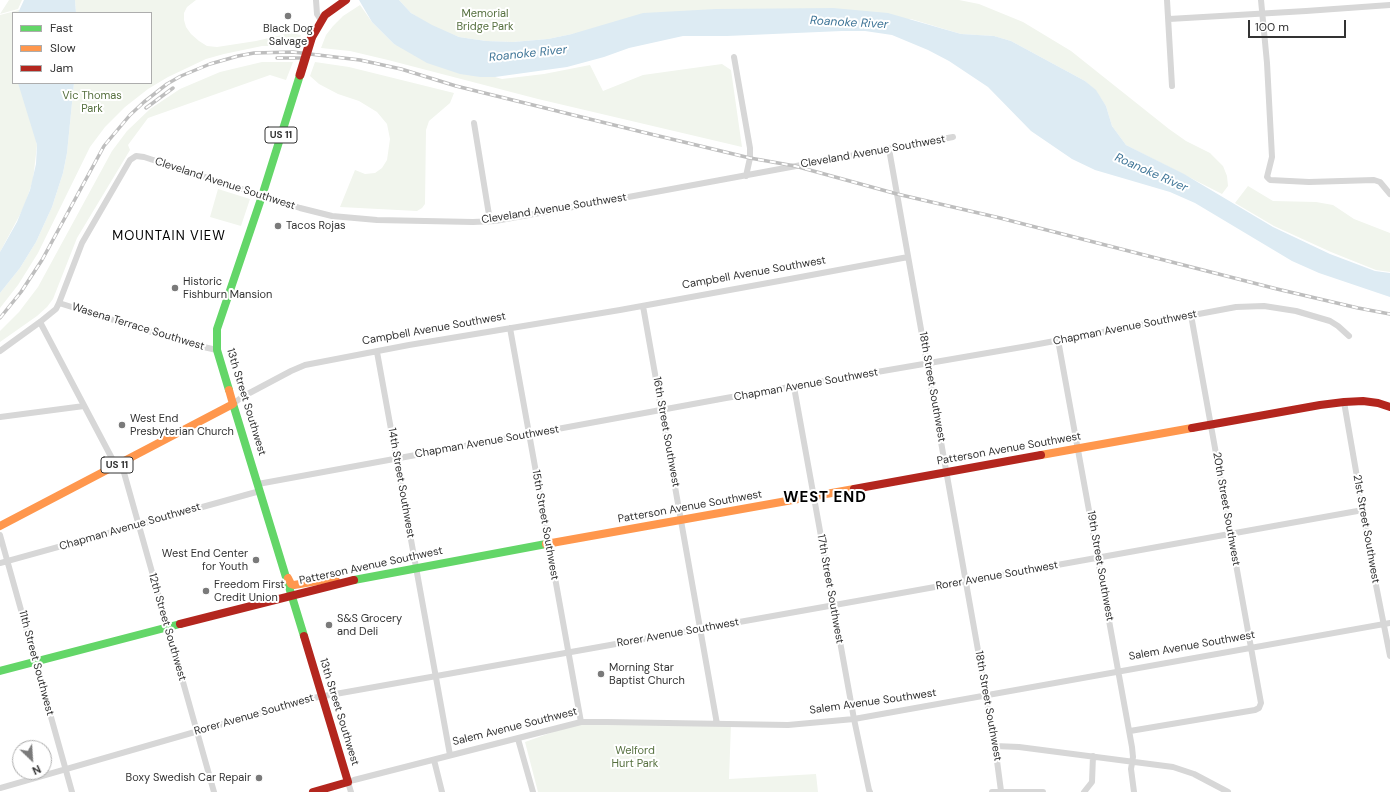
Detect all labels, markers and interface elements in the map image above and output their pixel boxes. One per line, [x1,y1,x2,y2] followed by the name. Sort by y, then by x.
[456,7,514,33] park label: Memorial Bridge Park
[283,11,293,21] marker: Black Dog Salvage
[12,12,152,84] legend
[1250,12,1348,38] scale bar
[809,14,889,32] water label: Roanoke River
[1255,19,1289,35] text: 100 m
[50,20,73,36] text: Fast
[263,22,313,48] place label: Black Dog Salvage
[50,40,76,56] text: Slow
[488,43,568,65] water label: Roanoke River
[50,60,73,76] text: Jam
[62,89,122,115] park label: Vic Thomas Park
[265,127,297,143] road number: US 11
[800,133,946,171] street label: Cleveland Avenue Southwest
[1112,150,1190,196] water label: Roanoke River
[153,155,297,213] street label: Cleveland Avenue Southwest
[480,191,628,227] street label: Cleveland Avenue Southwest
[286,219,346,233] place label: Tacos Rojas
[273,221,283,231] marker: Tacos Rojas
[112,229,226,245] district label: MOUNTAIN VIEW
[681,254,827,292] street label: Campbell Avenue Southwest
[183,275,272,301] place label: Historic Fishburn Mansion
[170,283,180,293] marker: Historic Fishburn Mansion
[70,301,206,353] street label: Wasena Terrace Southwest
[1052,308,1198,348] street label: Chapman Avenue Southwest
[361,310,507,348] street label: Campbell Avenue Southwest
[916,331,948,443] street label: 18th Street Southwest
[223,347,269,457] street label: 13th Street Southwest
[733,366,879,404] street label: Chapman Avenue Southwest
[650,376,682,488] street label: 16th Street Southwest
[130,412,234,438] place label: West End Presbyterian Church
[117,420,127,430] marker: West End Presbyterian Church
[414,423,560,461] street label: Chapman Avenue Southwest
[385,427,417,539] street label: 14th Street Southwest
[936,430,1082,468] street label: Patterson Avenue Southwest
[1209,451,1243,567] street label: 20th Street Southwest
[101,457,133,473] road number: US 11
[529,469,561,581] street label: 15th Street Southwest
[1350,474,1382,584] street label: 21st Street Southwest
[617,488,763,526] street label: Patterson Avenue Southwest
[783,489,867,507] district label: WEST END
[58,500,202,554] street label: Chapman Avenue Southwest
[1084,510,1116,622] street label: 19th Street Southwest
[814,533,846,645] street label: 17th Street Southwest
[298,544,444,588] street label: Patterson Avenue Southwest
[162,547,248,573] place label: West End Center for Youth
[251,555,261,565] marker: West End Center for Youth
[935,559,1059,593] street label: Rorer Avenue Southwest
[145,572,189,682] street label: 12th Street Southwest
[214,578,285,604] place label: Freedom First Credit Union
[201,586,211,596] marker: Freedom First Credit Union
[16,609,56,717] street label: 11th Street Southwest
[337,612,402,638] place label: S&S Grocery and Deli
[616,616,740,650] street label: Rorer Avenue Southwest
[324,620,334,630] marker: S&S Grocery and Deli
[1128,628,1256,664] street label: Salem Avenue Southwest
[972,650,1004,762] street label: 18th Street Southwest
[316,657,362,767] street label: 13th Street Southwest
[609,661,685,687] place label: Morning Star Baptist Church
[596,669,606,679] marker: Morning Star Baptist Church
[809,687,937,717] street label: Salem Avenue Southwest
[193,692,315,738] street label: Rorer Avenue Southwest
[451,705,579,749] street label: Salem Avenue Southwest
[12,740,52,780] north arrow
[612,744,658,770] park label: Welford Hurt Park
[30,762,43,778] text: N
[126,771,251,785] place label: Boxy Swedish Car Repair
[254,773,264,783] marker: Boxy Swedish Car Repair

